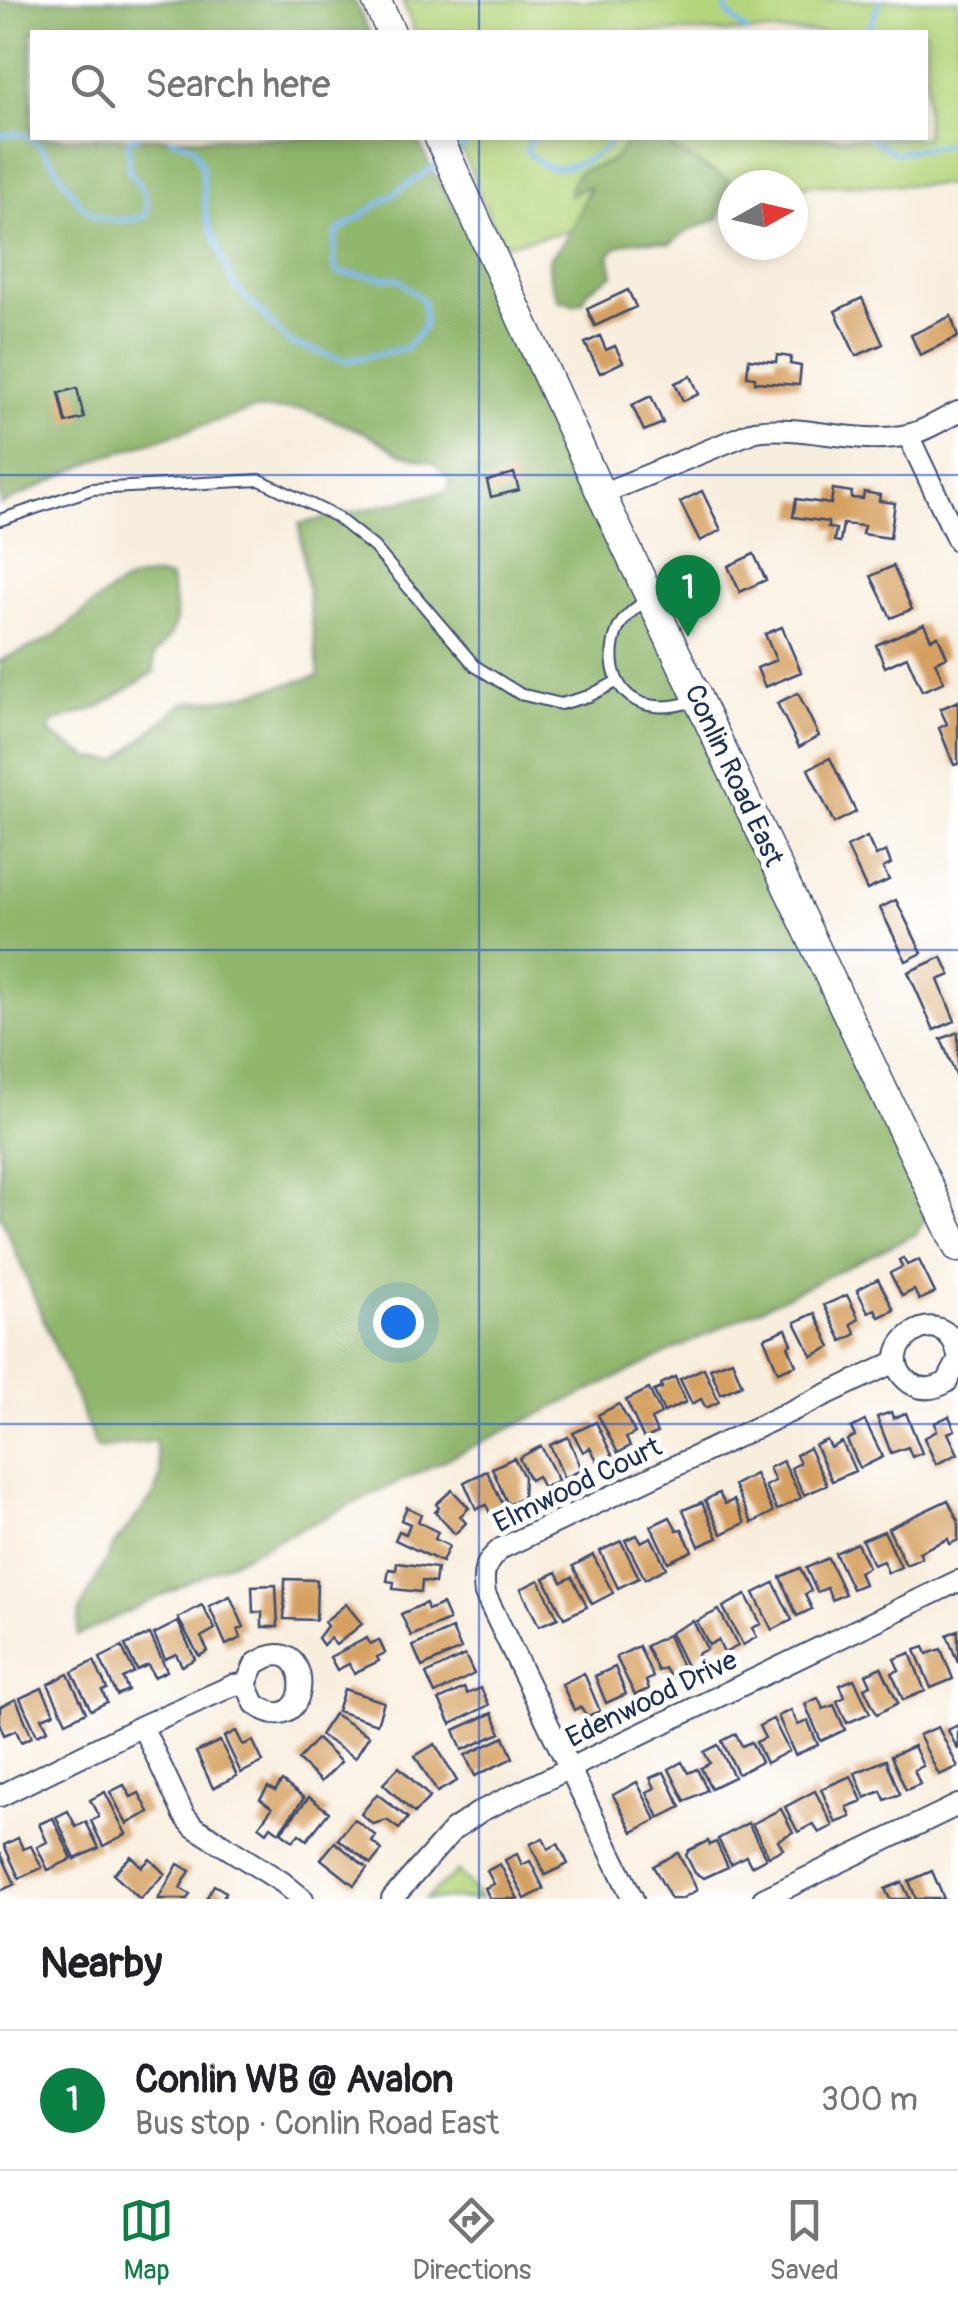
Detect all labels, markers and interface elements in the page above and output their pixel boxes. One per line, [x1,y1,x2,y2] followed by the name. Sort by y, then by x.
[30,30,928,140] search box
[65,58,120,113] icon: search
[145,61,331,109] text: Search here
[718,170,808,260] north arrow
[656,554,720,637] pin: 1
[676,679,791,873] street label: Conlin Road East
[373,1297,424,1348] your location
[488,1429,668,1541] street label: Elmwood Court
[560,1643,743,1756] street label: Edenwood Drive
[40,1938,162,1990] text: Nearby
[135,2056,454,2104] text: Conlin WB @ Avalon
[66,2080,79,2120] text: 1
[821,2080,918,2120] text: 300 m
[135,2104,499,2144] text: Bus stop · Conlin Road East
[119,2193,174,2288] tab: Map
[412,2193,531,2288] tab: Directions
[769,2193,839,2288] tab: Saved

